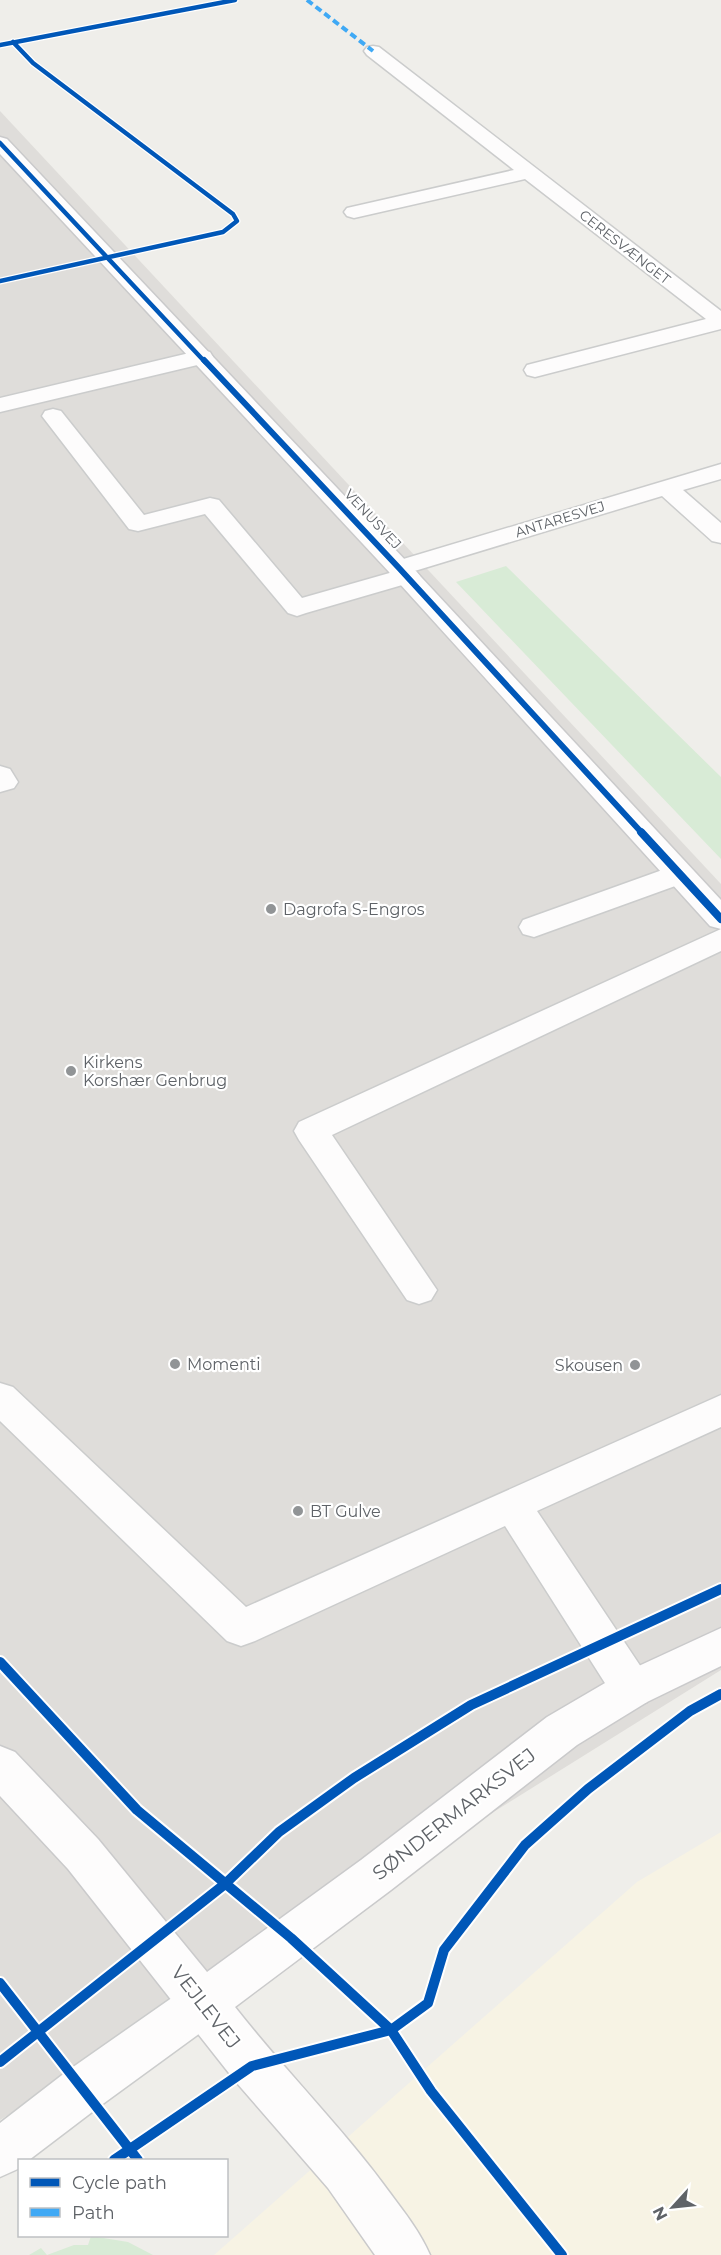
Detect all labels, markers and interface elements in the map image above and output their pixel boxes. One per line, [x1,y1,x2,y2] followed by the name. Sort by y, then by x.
[576,206,674,288] street label: CERESVÆNGET
[341,485,405,553] street label: VENUSVEJ
[513,497,607,541] street label: ANTARESVEJ
[283,900,425,919] place label: Dagrofa S-Engros
[264,902,278,916] marker: Dagrofa S-Engros
[83,1053,227,1090] place label: Kirkens Korshær Genbrug
[64,1064,78,1078] marker: Kirkens Korshær Genbrug
[187,1355,261,1374] place label: Momenti
[555,1356,623,1375] place label: Skousen
[168,1357,182,1371] marker: Momenti
[628,1358,642,1372] marker: Skousen
[310,1502,381,1521] place label: BT Gulve
[291,1504,305,1518] marker: BT Gulve
[367,1743,541,1885] street label: SØNDERMARKSVEJ
[166,1961,246,2053] street label: VEJLEVEJ
[18,2159,228,2237] legend
[72,2172,167,2194] text: Cycle path
[643,2177,703,2237] north arrow
[72,2202,115,2224] text: Path
[649,2204,671,2224] text: N

